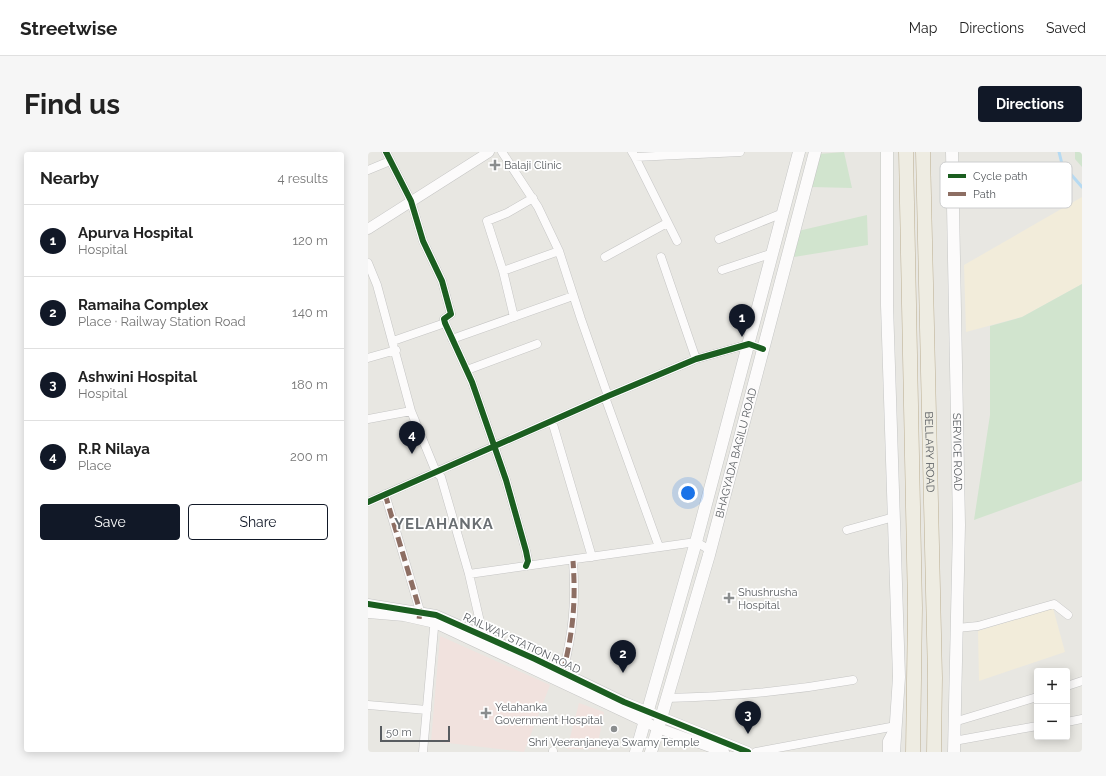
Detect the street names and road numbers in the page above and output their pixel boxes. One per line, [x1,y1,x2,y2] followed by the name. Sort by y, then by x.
[713,386,760,519] street label: BHAGYADA BAGILU ROAD
[922,411,937,493] street label: BELLARY ROAD
[950,413,964,491] street label: SERVICE ROAD
[461,610,583,677] street label: RAILWAY STATION ROAD

